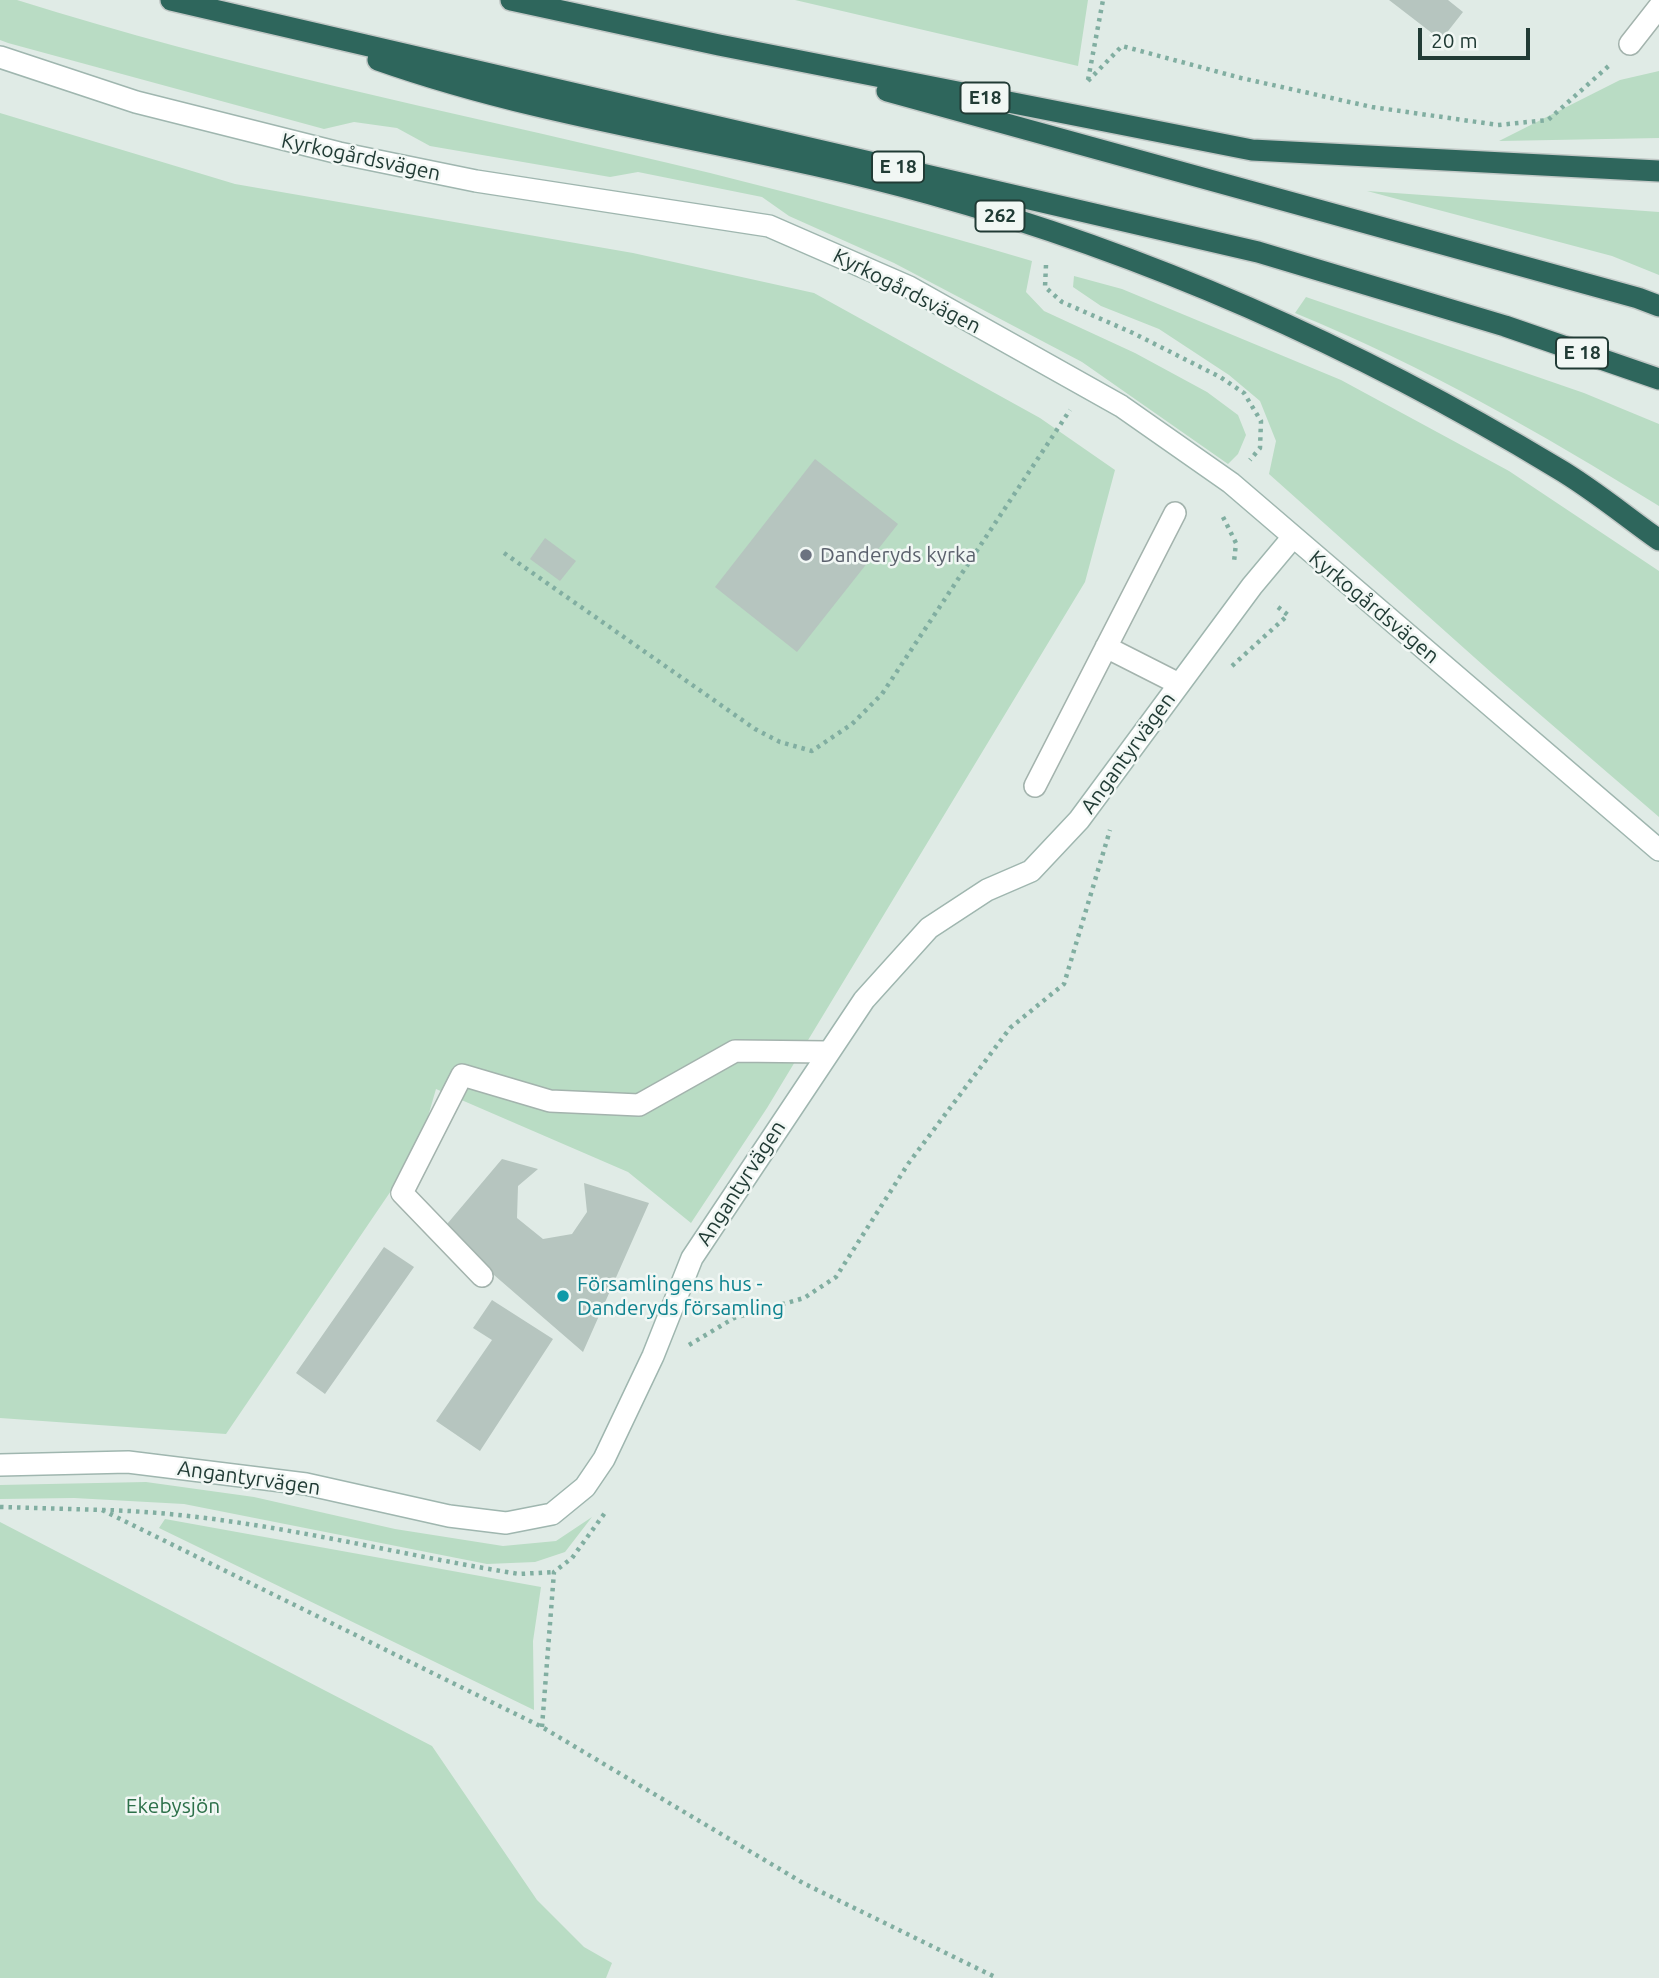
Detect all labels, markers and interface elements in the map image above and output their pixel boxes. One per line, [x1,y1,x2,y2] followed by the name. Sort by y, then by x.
[1421,14,1533,58] scale bar
[1431,28,1478,52] text: 20 m
[960,82,1010,114] road number: E18
[279,128,443,186] street label: Kyrkogårdsvägen
[872,152,924,182] road number: E 18
[976,200,1024,232] road number: 262
[829,243,985,339] street label: Kyrkogårdsvägen
[1556,338,1608,368] road number: E 18
[820,542,976,568] place label: Danderyds kyrka
[1304,545,1444,669] street label: Kyrkogårdsvägen
[798,547,814,563] marker: Danderyds kyrka
[1075,687,1181,819] street label: Angantyrvägen
[691,1116,791,1250] street label: Angantyrvägen
[577,1271,784,1321] place label: Församlingens hus - Danderyds församling
[555,1288,571,1304] marker: Församlingens hus - Danderyds församling
[176,1456,322,1500] street label: Angantyrvägen
[126,1793,220,1819] park label: Ekebysjön

